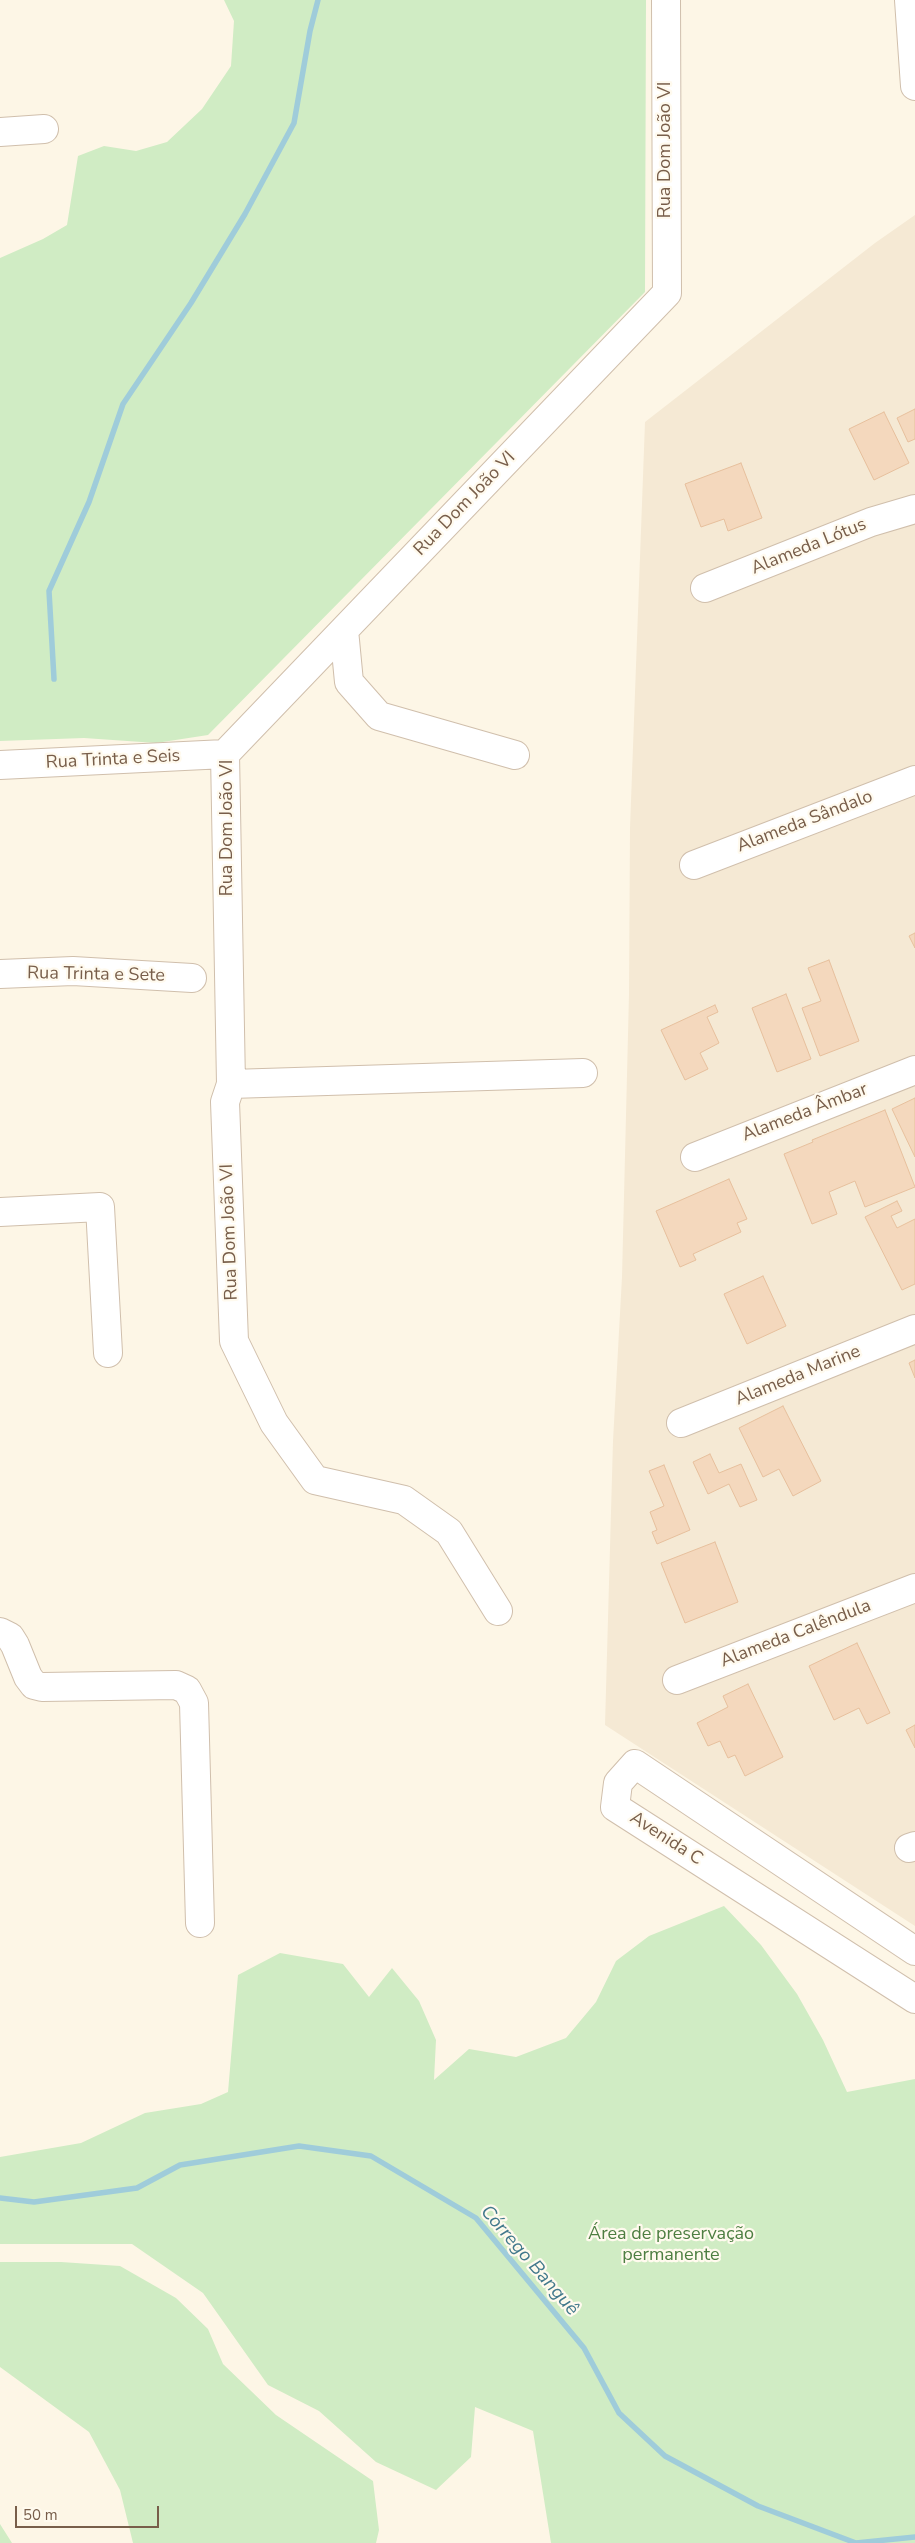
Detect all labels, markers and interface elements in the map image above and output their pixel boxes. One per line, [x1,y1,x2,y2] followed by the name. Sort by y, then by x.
[655,82,677,218] street label: Rua Dom João VI
[410,447,520,561] street label: Rua Dom João VI
[748,514,870,580] street label: Alameda Lótus
[45,746,181,774] street label: Rua Trinta e Seis
[217,760,239,896] street label: Rua Dom João VI
[734,786,876,858] street label: Alameda Sândalo
[27,963,165,987] street label: Rua Trinta e Sete
[739,1079,871,1147] street label: Alameda Âmbar
[217,1163,243,1301] street label: Rua Dom João VI
[732,1341,864,1411] street label: Alameda Marine
[718,1595,874,1673] street label: Alameda Calêndula
[626,1807,706,1871] street label: Avenida C
[475,2201,583,2321] water label: Córrego Banguê
[588,2224,754,2266] park label: Área de preservação permanente
[18,2496,161,2528] scale bar
[23,2505,58,2525] text: 50 m

